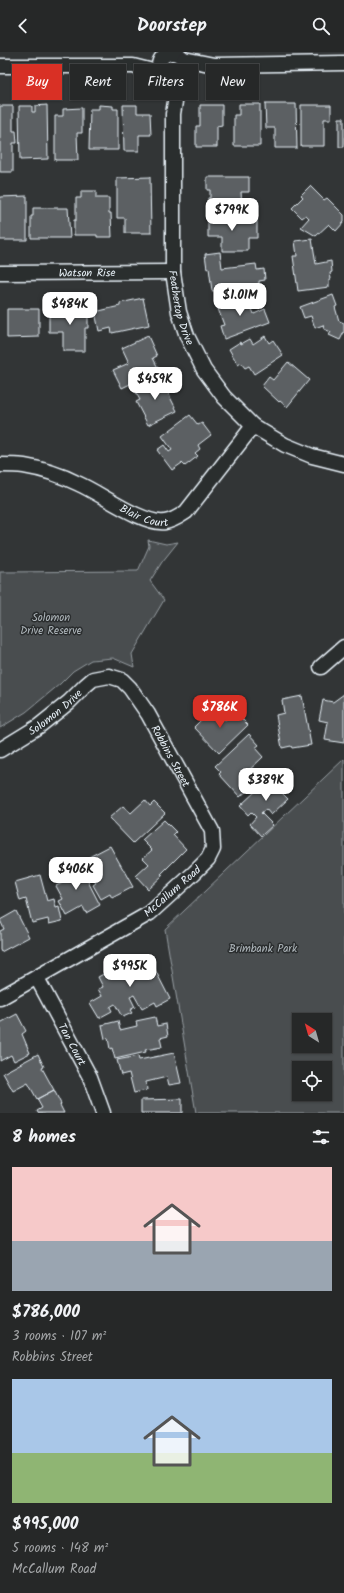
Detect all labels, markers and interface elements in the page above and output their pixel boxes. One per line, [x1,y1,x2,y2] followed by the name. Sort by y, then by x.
[137,12,207,41] text: Doorstep
[12,15,34,37] icon: back
[310,15,332,37] icon: search
[12,64,62,100] chip: Buy
[70,64,126,100] chip: Rent
[134,64,198,100] chip: Filters
[206,64,259,100] chip: New
[204,198,260,232] pin: $799K
[215,200,249,221] text: $799K
[59,264,115,283] street label: Watson Rise
[163,269,198,349] street label: Feathertop Drive
[207,283,273,317] pin: $1.01M
[222,285,258,306] text: $1.01M
[42,292,98,326] pin: $484K
[51,294,89,315] text: $484K
[127,367,183,401] pin: $459K
[137,369,173,390] text: $459K
[116,500,170,532] street label: Blair Court
[20,609,82,640] park label: Solomon Drive Reserve
[25,685,87,741] street label: Solomon Drive
[192,695,248,729] pin: $786K
[202,697,238,718] text: $786K
[146,722,195,791] street label: Robbins Street
[238,768,294,802] pin: $389K
[248,770,284,791] text: $389K
[48,857,104,891] pin: $406K
[58,859,94,880] text: $406K
[140,861,206,922] street label: McCallum Road
[229,940,298,958] park label: Brimbank Park
[102,954,158,988] pin: $995K
[112,956,148,977] text: $995K
[292,1013,332,1053] north arrow
[292,1013,332,1101] map controls
[53,1020,91,1070] street label: Tan Court
[292,1061,332,1101] button: locate
[12,1124,76,1151] text: 8 homes
[310,1126,332,1148] icon: filters
[136,1193,208,1265] icon: home
[12,1299,80,1326] text: $786,000
[12,1326,106,1347] text: 3 rooms · 107 m²
[12,1347,93,1368] text: Robbins Street
[136,1405,208,1477] icon: home
[12,1511,79,1538] text: $995,000
[12,1538,108,1559] text: 5 rooms · 148 m²
[12,1559,96,1580] text: McCallum Road

